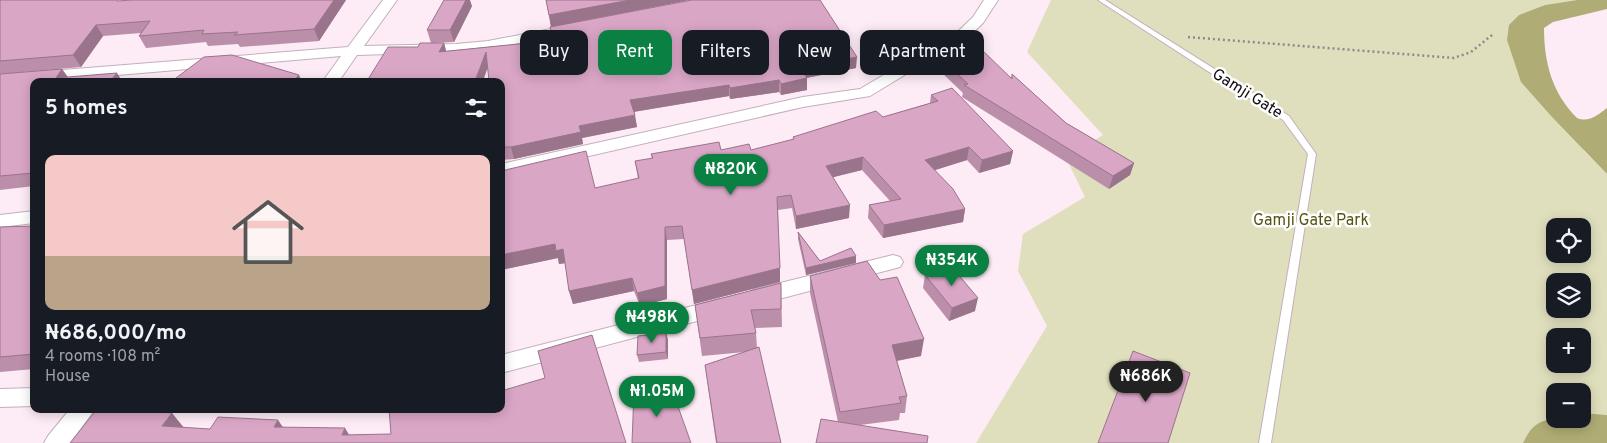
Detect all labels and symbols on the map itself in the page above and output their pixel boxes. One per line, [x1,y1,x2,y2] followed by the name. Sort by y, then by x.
[1208,65,1286,123] street label: Gamji Gate
[696,154,766,196] pin: ₦820K
[1253,211,1369,231] park label: Gamji Gate Park
[917,244,987,287] pin: ₦354K
[617,302,687,344] pin: ₦498K
[1111,360,1181,403] pin: ₦686K
[616,376,698,418] pin: ₦1.05M

